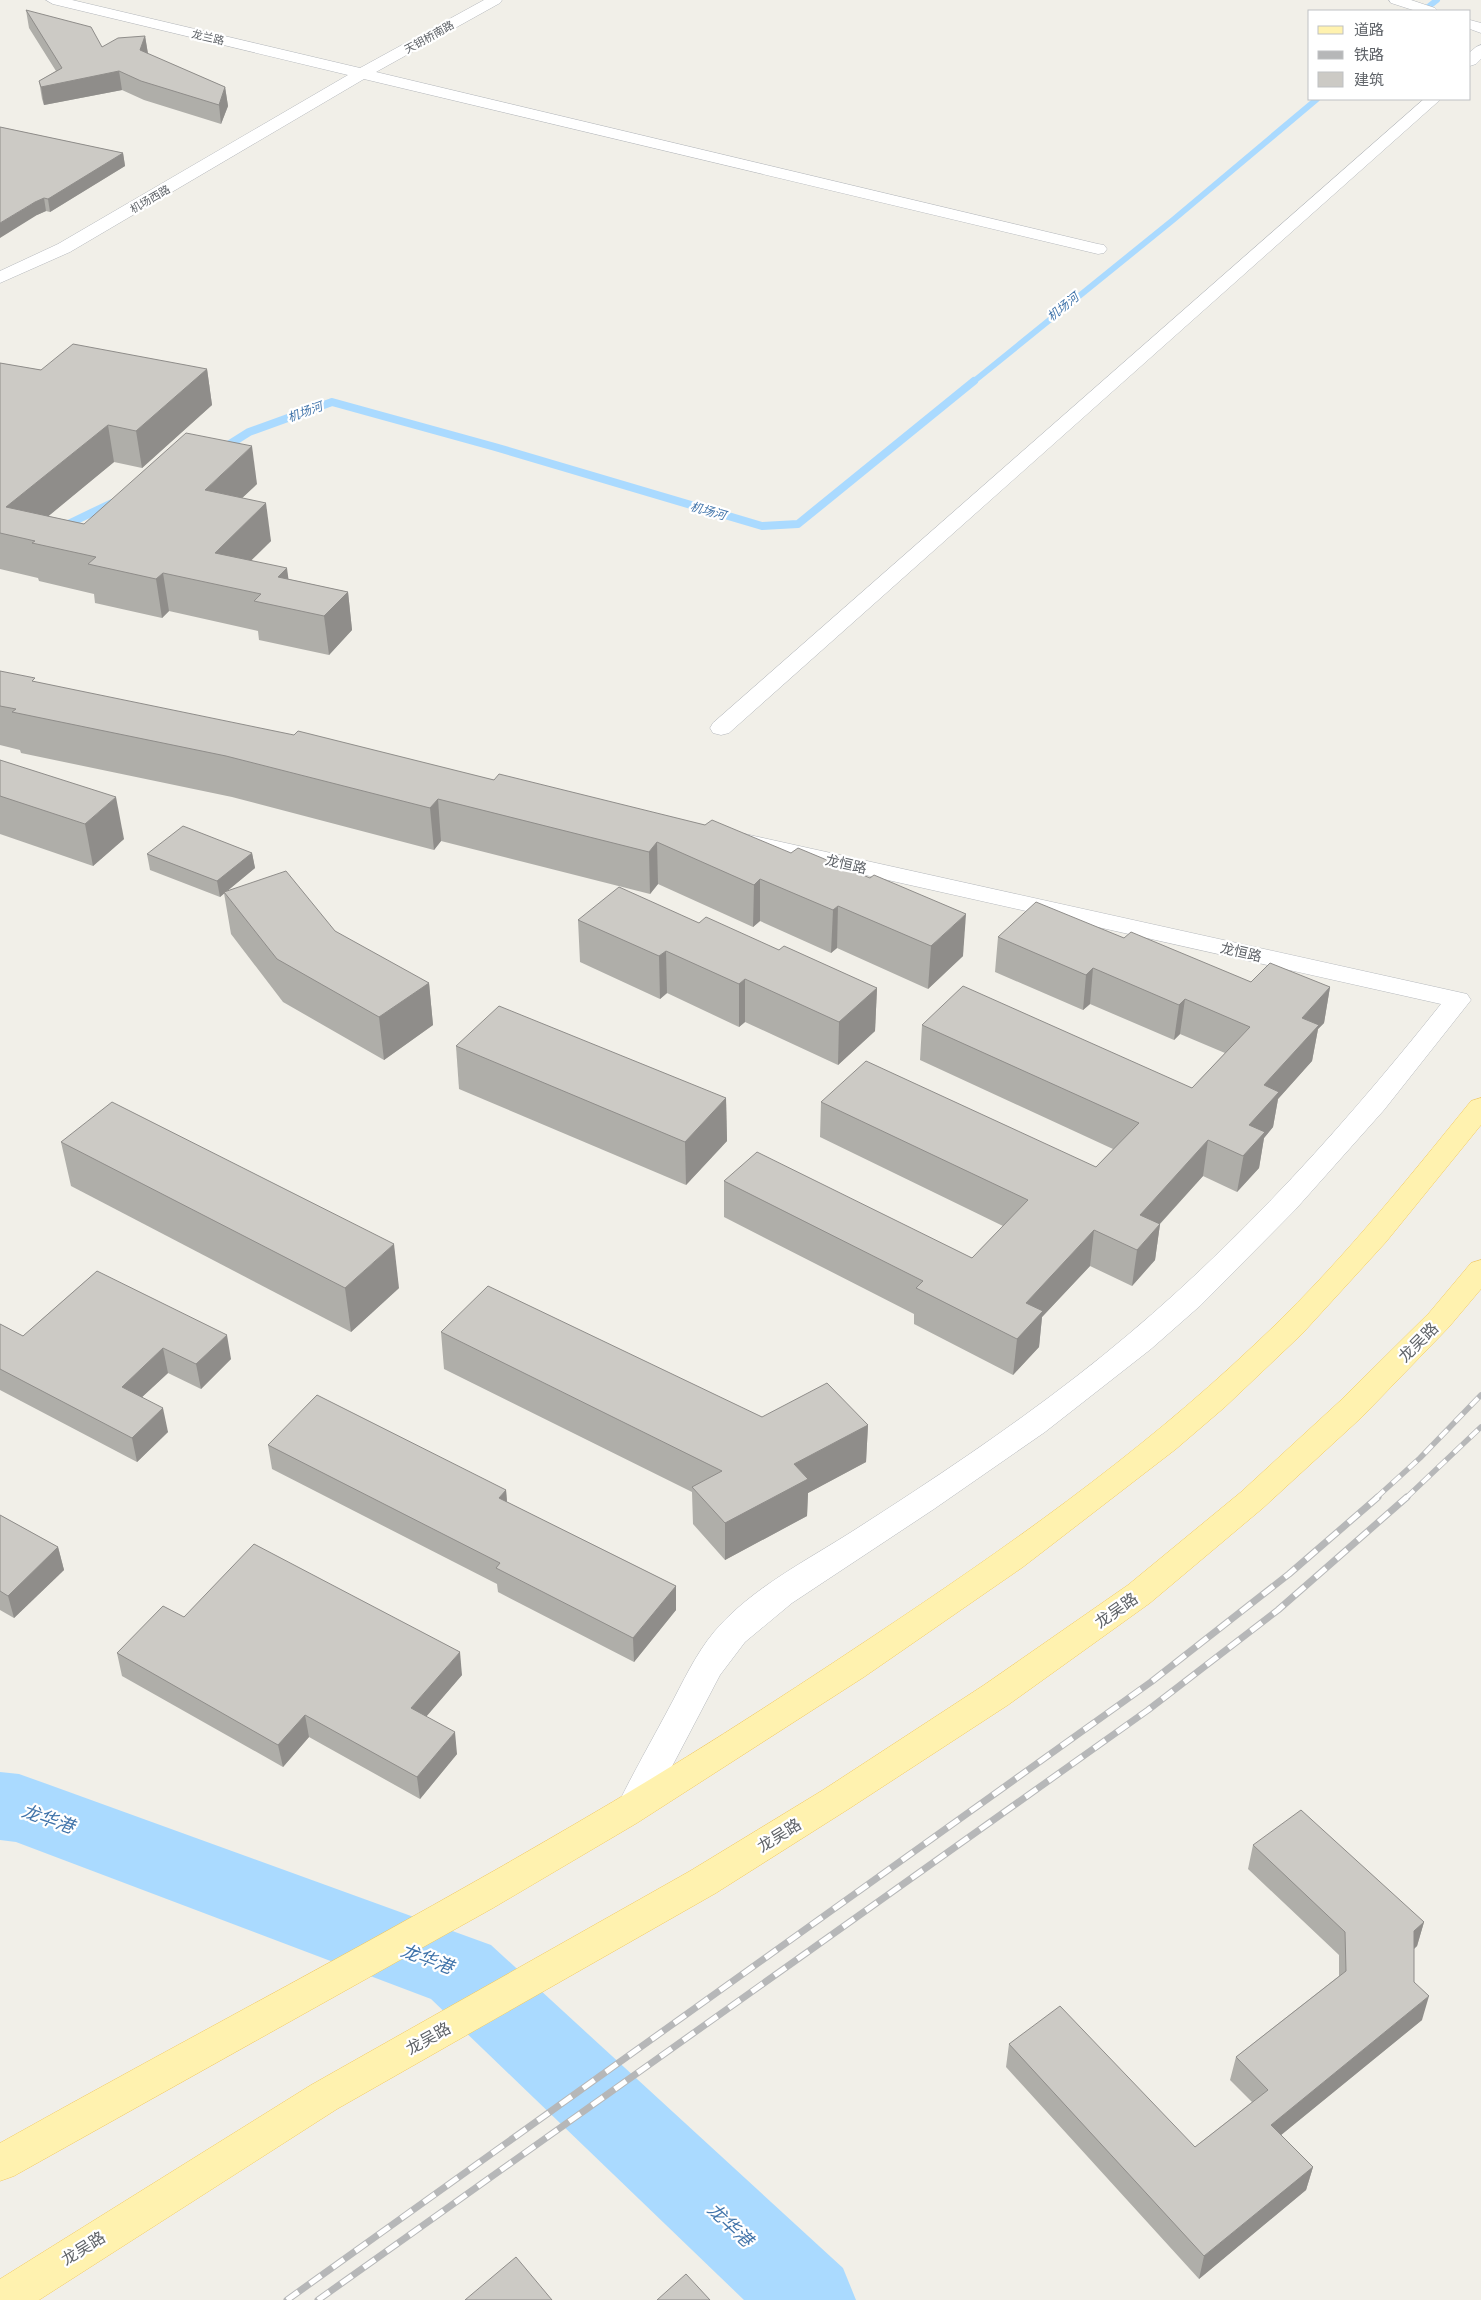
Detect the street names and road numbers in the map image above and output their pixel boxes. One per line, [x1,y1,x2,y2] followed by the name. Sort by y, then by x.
[402,18,456,56] street label: 天钥桥南路
[190,27,225,48] street label: 龙兰路
[128,183,173,216] street label: 机场西路
[824,851,868,877] street label: 龙恒路
[1219,939,1263,965] street label: 龙恒路
[1395,1319,1442,1366] street label: 龙吴路
[1091,1589,1141,1632] street label: 龙吴路
[754,1815,805,1856] street label: 龙吴路
[403,2018,454,2058] street label: 龙吴路
[58,2228,109,2269] street label: 龙吴路

